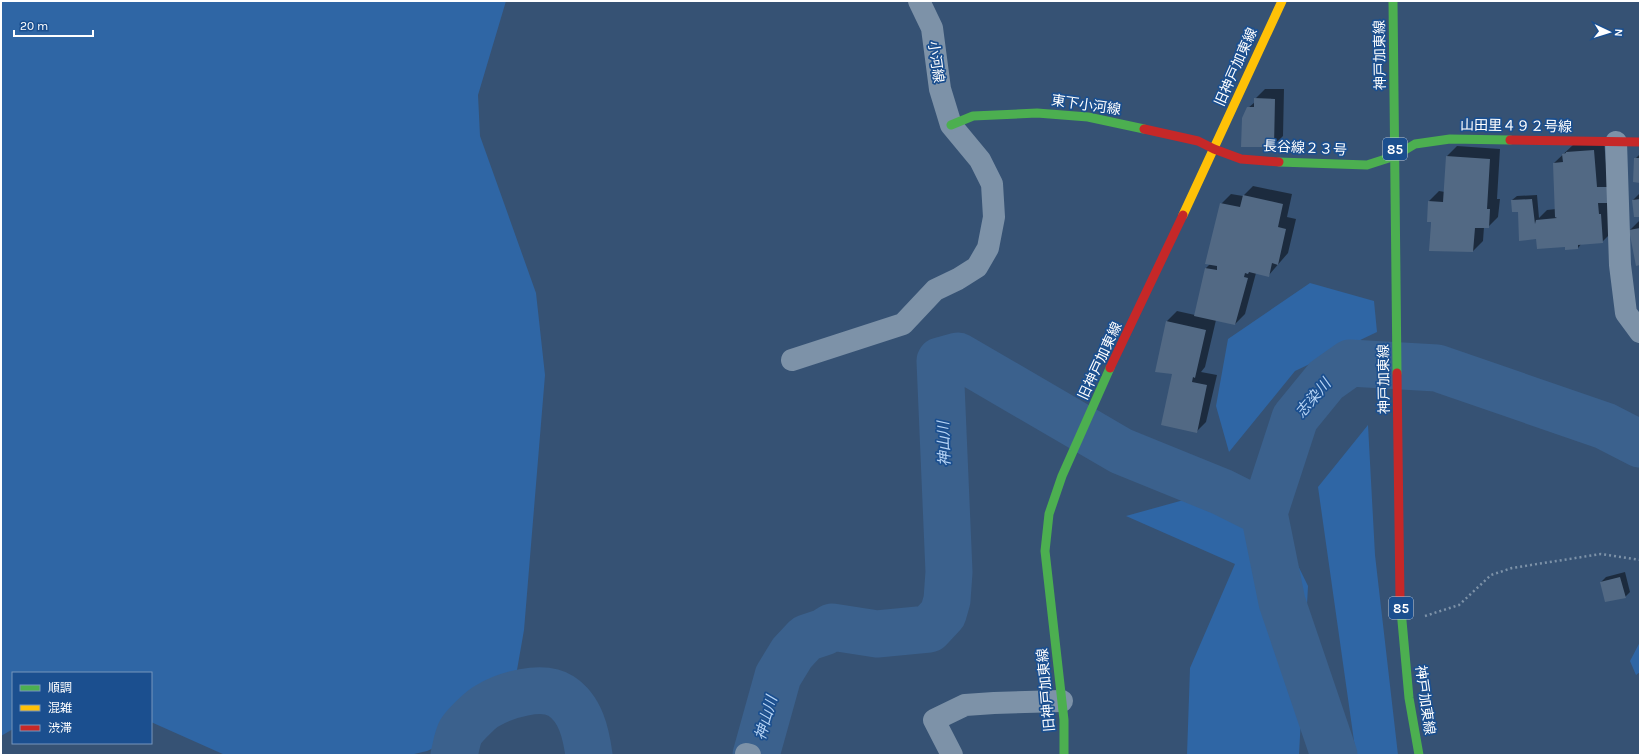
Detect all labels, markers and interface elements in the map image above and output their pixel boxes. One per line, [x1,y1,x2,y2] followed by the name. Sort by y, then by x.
[14,12,93,38] scale bar
[1589,12,1629,52] north arrow
[20,19,48,33] text: 20 m
[1371,20,1389,90] street label: 神戸加東線
[1211,25,1261,109] street label: 旧神戸加東線
[1612,28,1625,37] text: N
[925,40,947,84] street label: 小河線
[1050,92,1122,118] street label: 東下小河線
[1460,117,1572,135] street label: 山田里４９２号線
[1263,137,1347,159] street label: 長谷線２３号
[1383,138,1407,160] road number: 85
[1075,319,1125,403] street label: 旧神戸加東線
[1375,344,1393,414] street label: 神戸加東線
[1292,373,1336,421] water label: 志染川
[934,419,954,467] water label: 神山川
[1389,597,1413,619] road number: 85
[1034,647,1058,733] street label: 旧神戸加東線
[1412,664,1438,736] street label: 神戸加東線
[12,672,152,744] legend
[48,681,72,695] text: 順調
[751,692,781,742] water label: 神山川
[48,701,72,715] text: 混雑
[48,721,72,735] text: 渋滞

